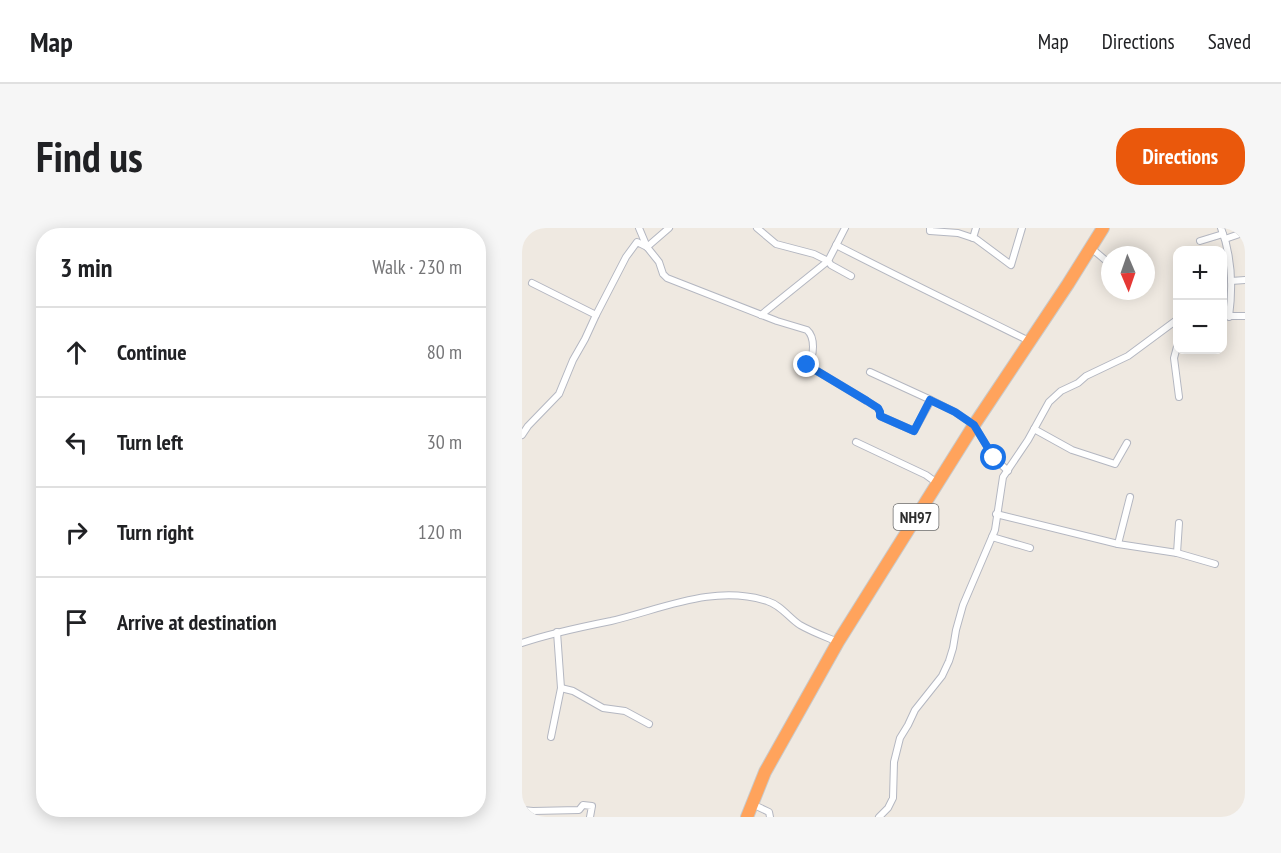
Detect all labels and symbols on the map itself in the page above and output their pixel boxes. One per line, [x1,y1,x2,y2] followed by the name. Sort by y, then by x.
[1101,246,1155,300] north arrow
[793,351,819,377] route end
[980,444,1006,470] route start
[894,504,938,530] road number: NH97

